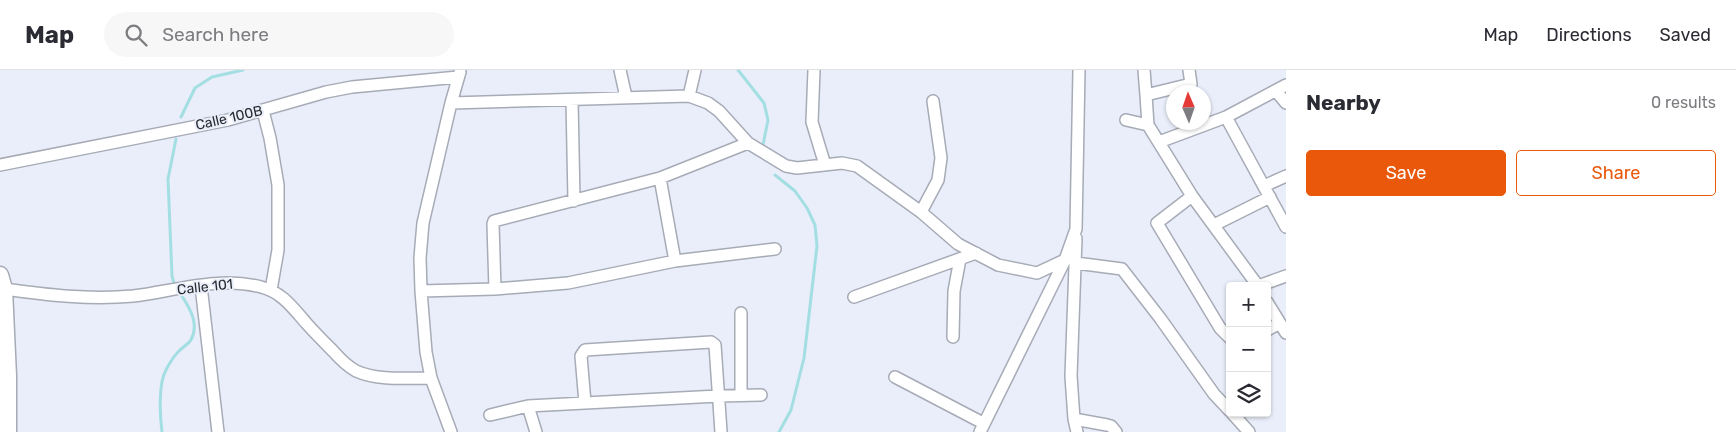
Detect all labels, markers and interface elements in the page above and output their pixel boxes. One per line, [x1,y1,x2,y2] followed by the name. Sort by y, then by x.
[104,12,454,57] search box
[25,21,74,49] text: Map
[122,21,150,49] icon: search
[162,23,269,46] text: Search here
[1483,24,1518,46] text: Map
[1546,24,1632,46] text: Directions
[1660,24,1711,46] text: Saved
[1166,85,1211,130] north arrow
[1306,90,1381,115] text: Nearby
[1651,93,1716,112] text: 0 results
[194,102,264,134] street label: Calle 100B
[1306,150,1506,196] button: Save
[1516,150,1716,196] button: Share
[176,276,234,298] street label: Calle 101
[1226,282,1271,417] map controls
[1226,282,1271,327] button: +
[1226,327,1271,372] button: −
[1226,372,1271,417] button: layers

